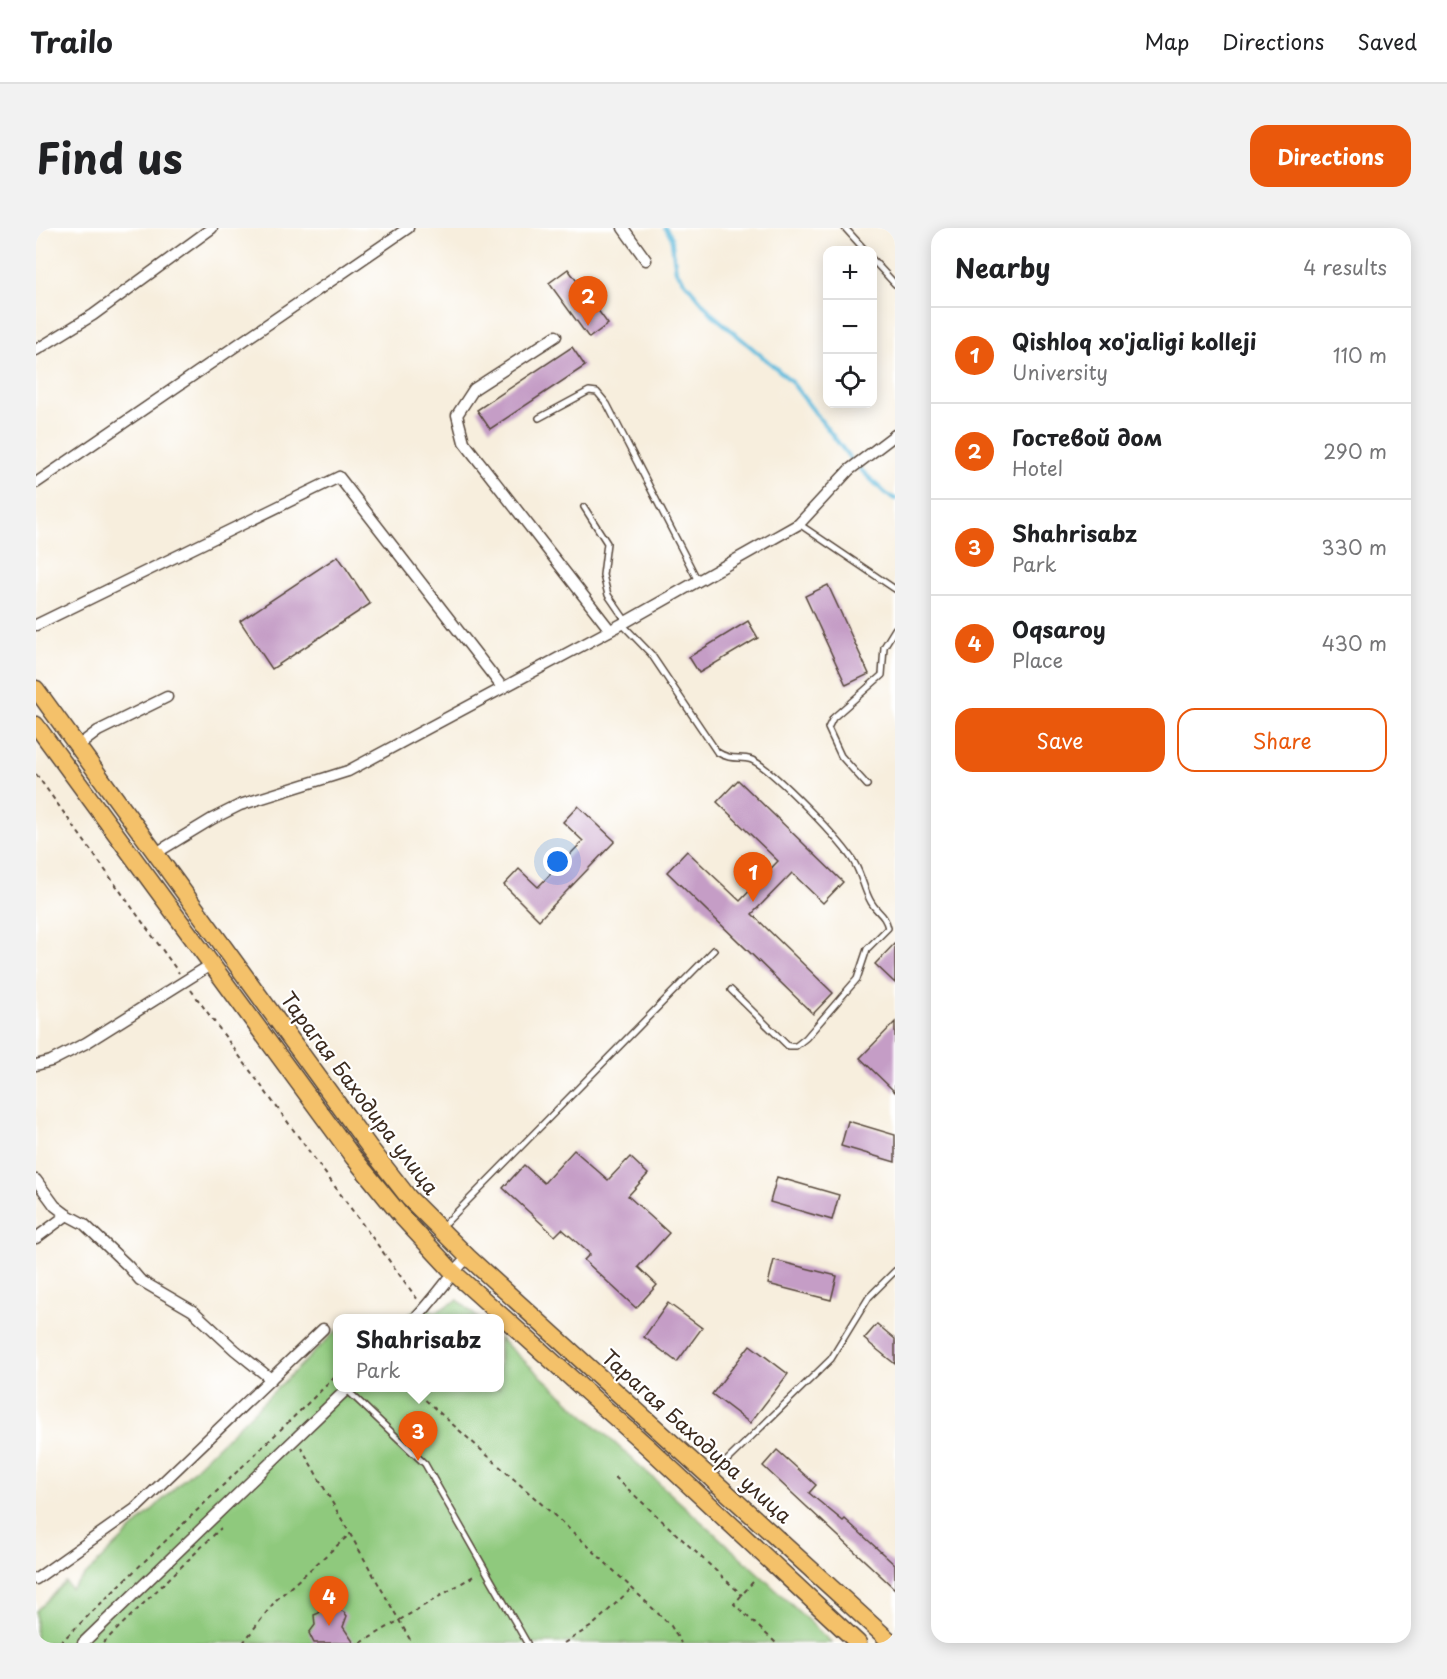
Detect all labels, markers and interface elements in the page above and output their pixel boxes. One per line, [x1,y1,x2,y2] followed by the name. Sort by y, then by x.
[30,20,113,63] text: Trailo
[1144,25,1189,57] text: Map
[1222,25,1324,57] text: Directions
[1357,25,1417,57] text: Saved
[36,125,183,188] text: Find us
[1250,125,1411,187] button: Directions
[823,246,877,408] map controls
[823,246,877,300] button: +
[955,248,1050,287] text: Nearby
[1303,252,1387,282] text: 4 results
[568,276,608,326] pin: 2
[823,300,877,354] button: −
[1012,324,1257,357] text: Qishloq xo'jaligi kolleji
[970,340,979,370] text: 1
[1333,340,1387,370] text: 110 m
[823,354,877,408] button: locate
[1012,357,1108,387] text: University
[1012,420,1162,453] text: Гостевой дом
[967,436,982,466] text: 2
[1323,436,1387,466] text: 290 m
[1012,453,1063,483] text: Hotel
[1012,516,1137,549] text: Shahrisabz
[968,532,981,562] text: 3
[1321,532,1387,562] text: 330 m
[1012,549,1057,579] text: Park
[1012,612,1106,645] text: Oqsaroy
[968,628,981,658] text: 4
[1322,628,1387,658] text: 430 m
[1012,645,1063,675] text: Place
[955,708,1165,772] button: Save
[1177,708,1387,772] button: Share
[543,847,572,876] your location
[734,852,772,902] pin: 1
[274,985,447,1201] street label: Тарагая Баходира улица
[333,1314,504,1392] popup
[356,1322,481,1355] text: Shahrisabz
[595,1342,799,1530] street label: Тарагая Баходира улица
[356,1355,400,1385] text: Park
[398,1412,437,1461] pin: 3
[310,1576,348,1626] pin: 4

